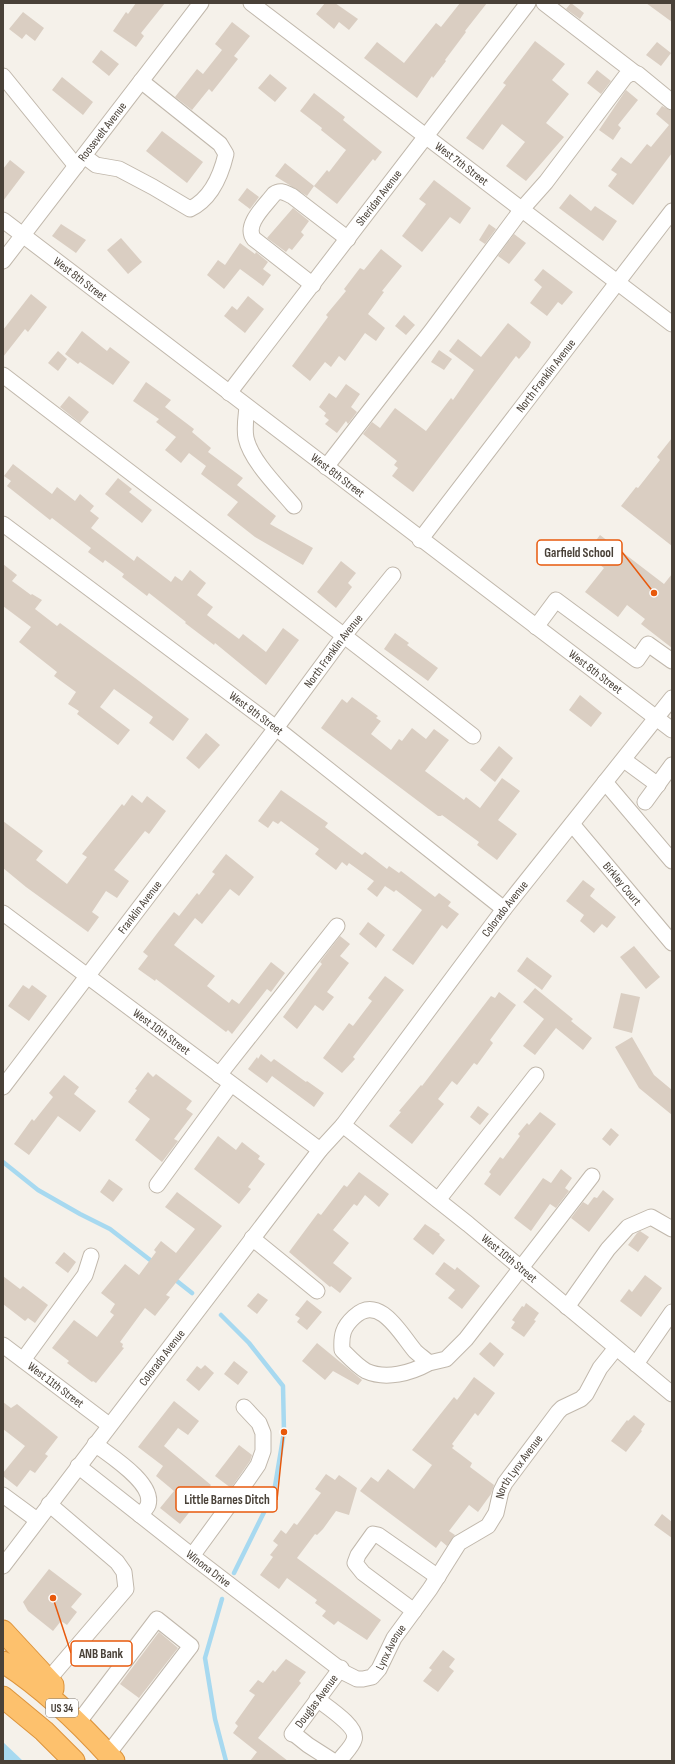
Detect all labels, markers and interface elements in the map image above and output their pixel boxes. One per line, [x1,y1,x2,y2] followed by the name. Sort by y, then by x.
[75,99,130,164] street label: Roosevelt Avenue
[432,138,492,189] street label: West 7th Street
[352,167,405,229] street label: Sheridan Avenue
[50,254,110,304] street label: West 8th Street
[513,336,579,415] street label: North Franklin Avenue
[308,450,368,501] street label: West 8th Street
[537,540,622,565] callout: Garfield School
[544,545,614,561] text: Garfield School
[301,611,366,691] street label: North Franklin Avenue
[566,646,626,697] street label: West 8th Street
[226,688,287,739] street label: West 9th Street
[600,859,645,909] street label: Birkley Court
[115,877,165,937] street label: Franklin Avenue
[478,877,531,940] street label: Colorado Avenue
[130,1005,194,1058] street label: West 10th Street
[478,1231,540,1286] street label: West 10th Street
[135,1326,188,1389] street label: Colorado Avenue
[25,1359,87,1411] street label: West 11th Street
[492,1432,546,1500] street label: North Lynx Avenue
[176,1487,277,1512] callout: Little Barnes Ditch
[184,1492,270,1508] text: Little Barnes Ditch
[183,1547,234,1591] street label: Winona Drive
[372,1621,409,1672] street label: Lynx Avenue
[71,1641,132,1666] callout: ANB Bank
[78,1646,124,1662] text: ANB Bank
[292,1671,341,1731] street label: Douglas Avenue
[46,1699,78,1717] road number: US 34

